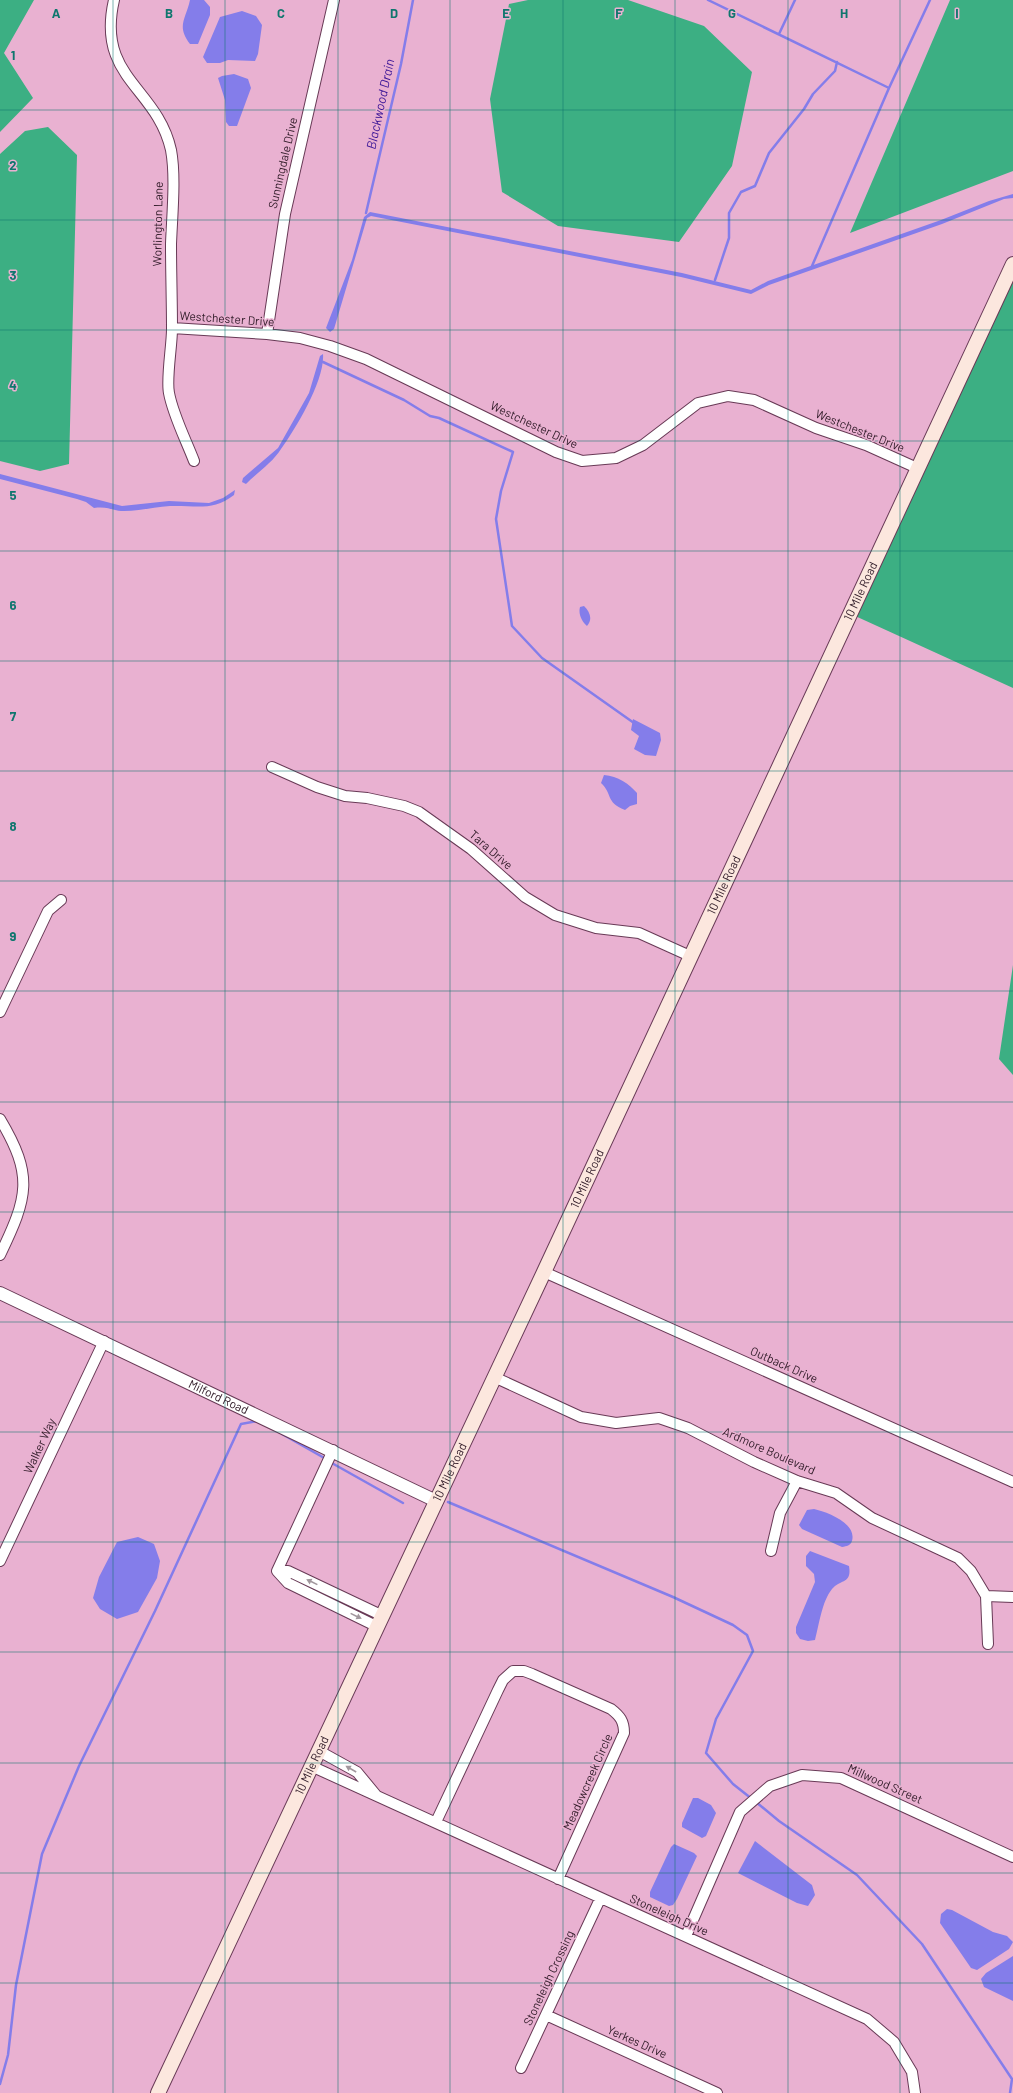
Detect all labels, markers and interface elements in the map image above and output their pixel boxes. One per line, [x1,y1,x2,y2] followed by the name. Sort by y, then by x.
[52,5,61,21] text: A
[165,5,173,21] text: B
[277,5,285,21] text: C
[390,5,398,21] text: D
[502,5,510,21] text: E
[615,5,623,21] text: F
[728,5,736,21] text: G
[840,5,848,21] text: H
[955,5,959,21] text: I
[11,47,15,63] text: 1
[363,57,397,151] water label: Blackwood Drain
[265,116,299,210] street label: Sunningdale Drive
[9,157,17,173] text: 2
[149,181,165,267] street label: Worlington Lane
[9,267,17,283] text: 3
[179,308,275,328] street label: Westchester Drive
[9,377,17,393] text: 4
[488,398,580,451] street label: Westchester Drive
[814,406,907,454] street label: Westchester Drive
[9,487,17,503] text: 5
[840,559,879,622] street label: 10 Mile Road
[10,597,17,613] text: 6
[10,708,17,724] text: 7
[9,818,17,834] text: 8
[467,827,516,872] street label: Tara Drive
[703,853,743,916] street label: 10 Mile Road
[10,928,17,944] text: 9
[567,1147,606,1210] street label: 10 Mile Road
[749,1343,820,1385] street label: Outback Drive
[187,1376,251,1417] street label: Milford Road
[20,1415,58,1475] street label: Walker Way
[721,1423,818,1477] street label: Ardmore Boulevard
[429,1440,469,1503] street label: 10 Mile Road
[306,1579,317,1585] one-way arrow
[350,1613,362,1619] one-way arrow
[560,1731,615,1832] street label: Meadowcreek Circle
[291,1733,331,1797] street label: 10 Mile Road
[846,1760,925,1806] street label: Millwood Street
[345,1765,357,1772] one-way arrow
[628,1890,711,1938] street label: Stoneleigh Drive
[520,1928,576,2027] street label: Stoneleigh Crossing
[605,2022,669,2060] street label: Yerkes Drive

